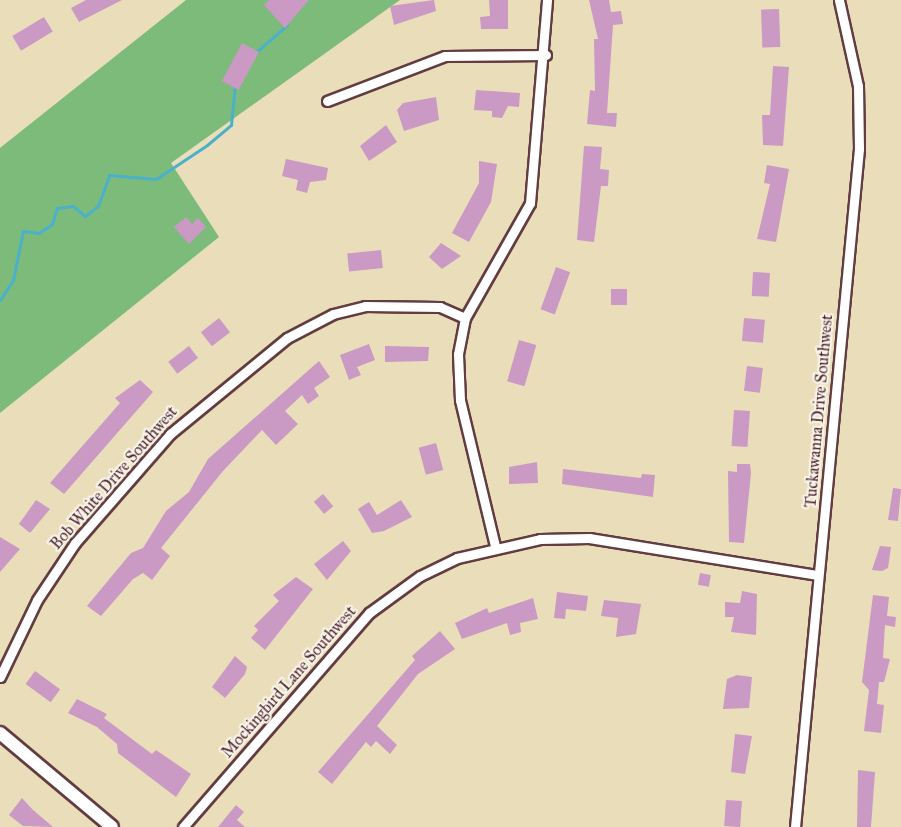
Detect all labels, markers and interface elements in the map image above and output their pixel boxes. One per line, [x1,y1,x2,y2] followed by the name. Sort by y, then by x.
[801,314,837,508] street label: Tuckawanna Drive Southwest
[47,402,181,554] street label: Bob White Drive Southwest
[218,602,360,762] street label: Mockingbird Lane Southwest

